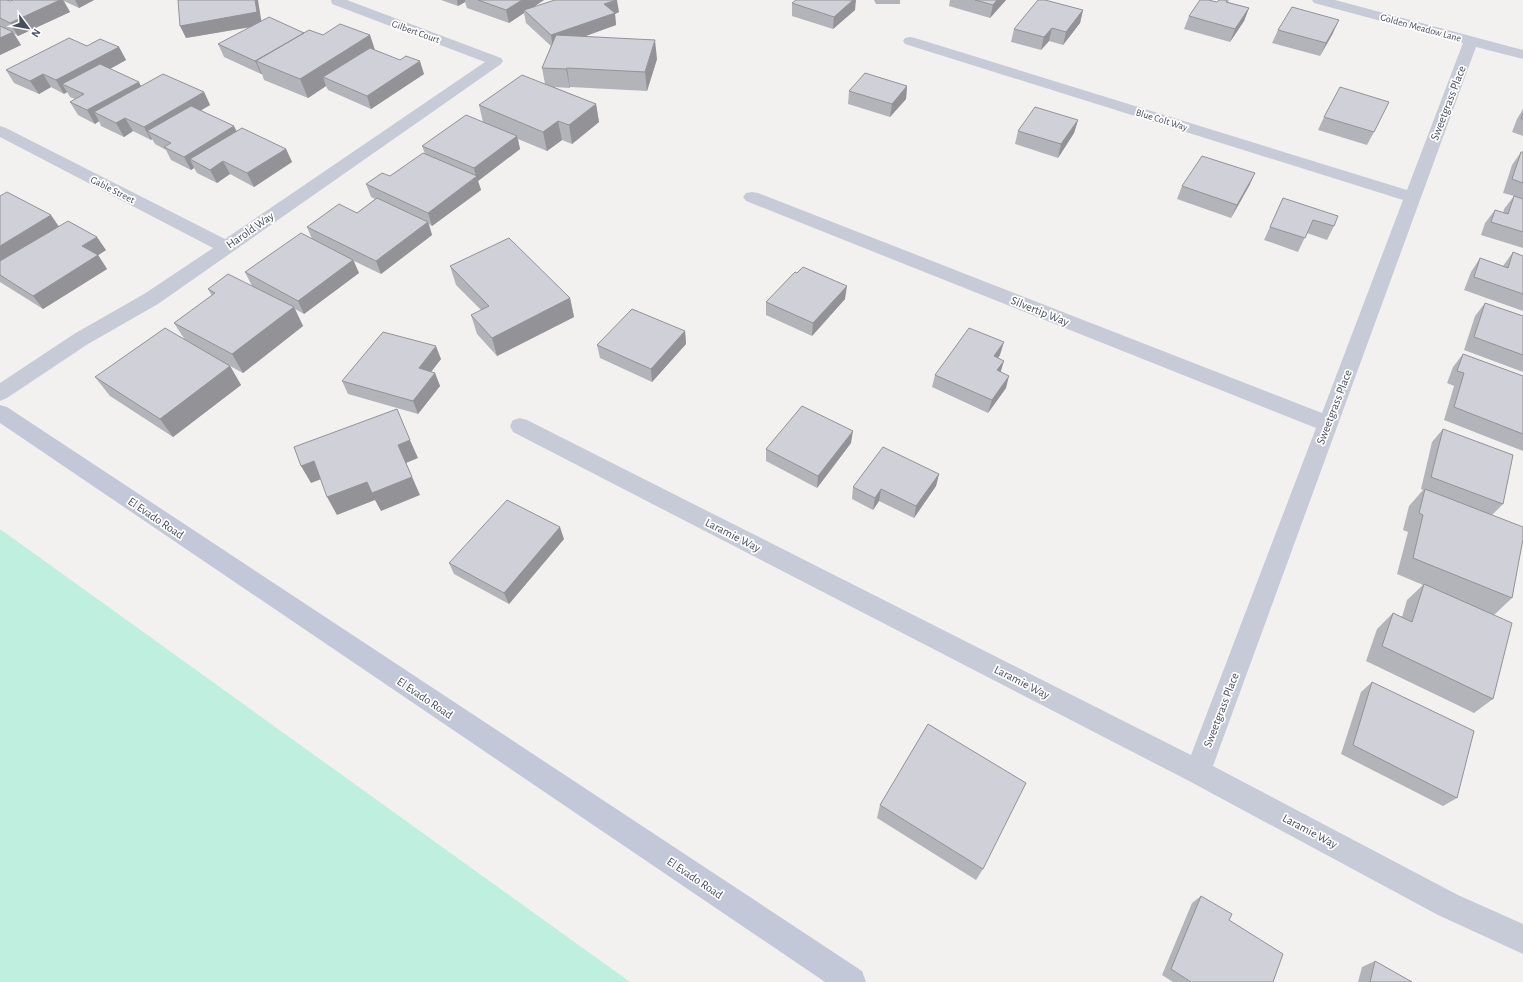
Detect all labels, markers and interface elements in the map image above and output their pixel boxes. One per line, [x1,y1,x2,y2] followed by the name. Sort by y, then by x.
[8,8,48,48] north arrow
[1379,12,1463,44] street label: Golden Meadow Lane
[390,19,442,45] street label: Gilbert Court
[29,27,43,39] text: N
[1428,64,1468,142] street label: Sweetgrass Place
[1135,107,1189,133] street label: Blue Colt Way
[89,175,137,206] street label: Gable Street
[224,209,276,251] street label: Harold Way
[1009,294,1071,329] street label: Silvertip Way
[1314,368,1354,446] street label: Sweetgrass Place
[126,495,186,541] street label: El Evado Road
[703,516,763,555] street label: Laramie Way
[992,663,1052,702] street label: Laramie Way
[1201,671,1241,749] street label: Sweetgrass Place
[395,675,455,721] street label: El Evado Road
[1280,812,1339,851] street label: Laramie Way
[665,855,725,901] street label: El Evado Road

